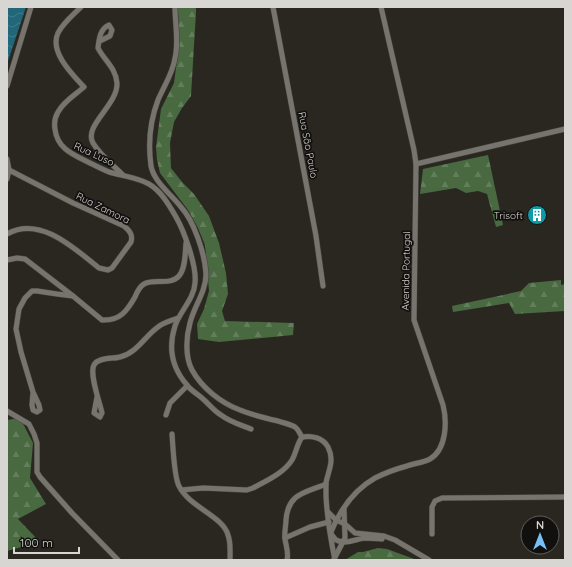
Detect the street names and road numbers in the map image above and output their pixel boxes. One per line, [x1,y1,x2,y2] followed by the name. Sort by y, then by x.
[295,111,321,179] street label: Rua São Paulo
[72,139,116,169] street label: Rua Luso
[74,189,132,227] street label: Rua Zamora
[399,231,413,311] street label: Avenida Portugal

